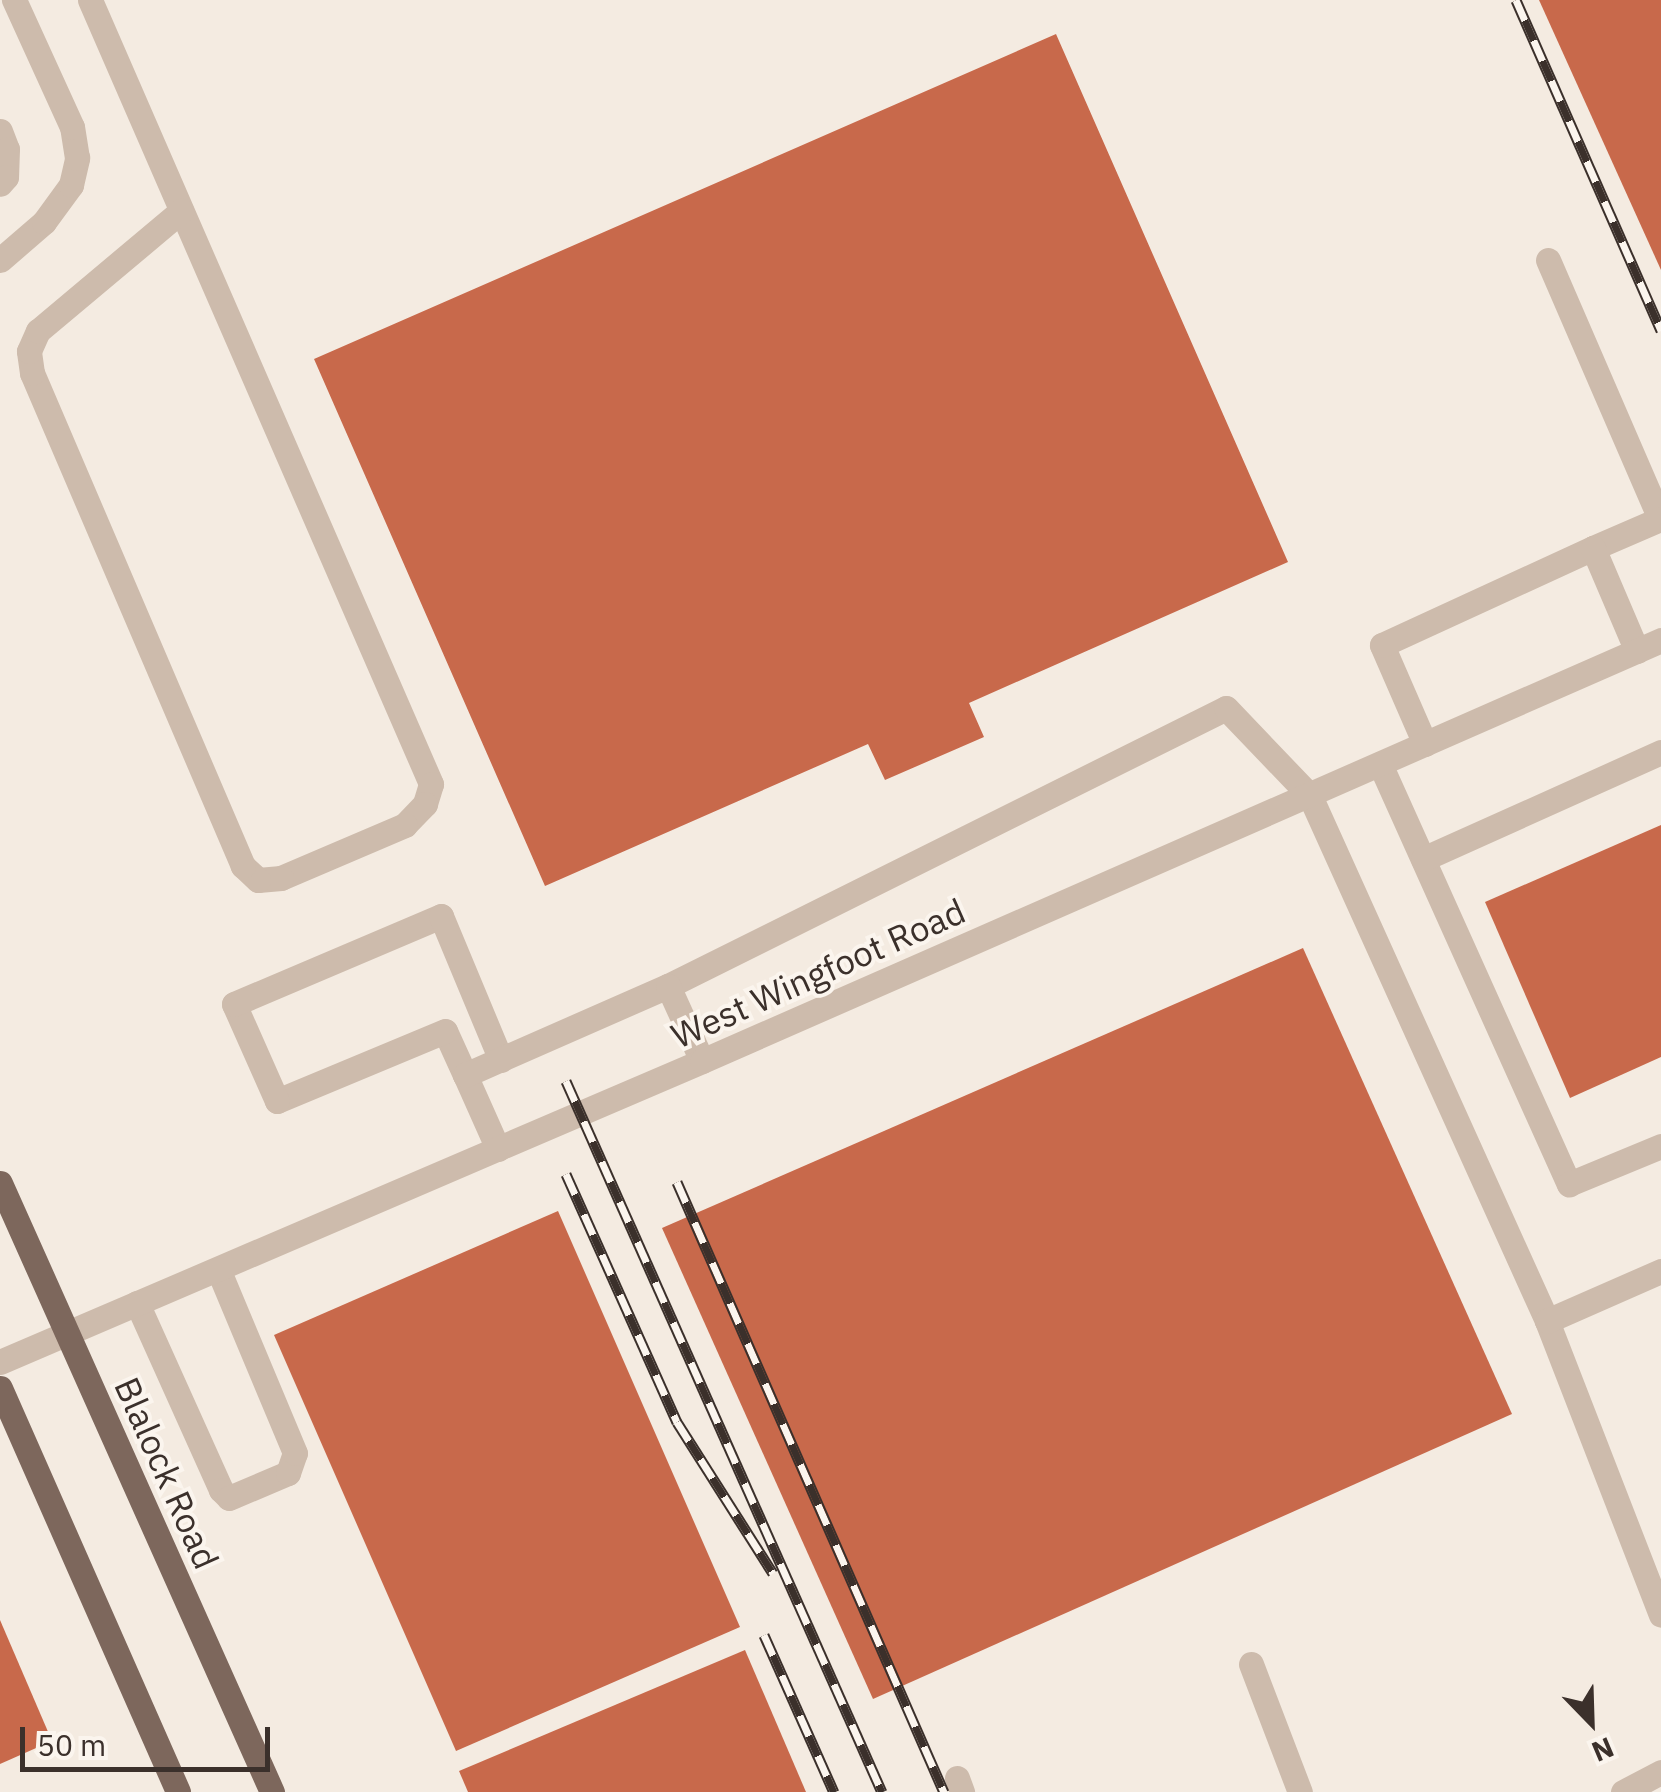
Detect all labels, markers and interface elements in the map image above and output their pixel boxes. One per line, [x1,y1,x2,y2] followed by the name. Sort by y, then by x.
[665,889,971,1057] street label: West Wingfoot Road
[106,1371,228,1575] street label: Blalock Road
[1541,1672,1641,1772] north arrow
[25,1707,275,1769] scale bar
[37,1725,106,1764] text: 50 m
[1586,1729,1619,1771] text: N

